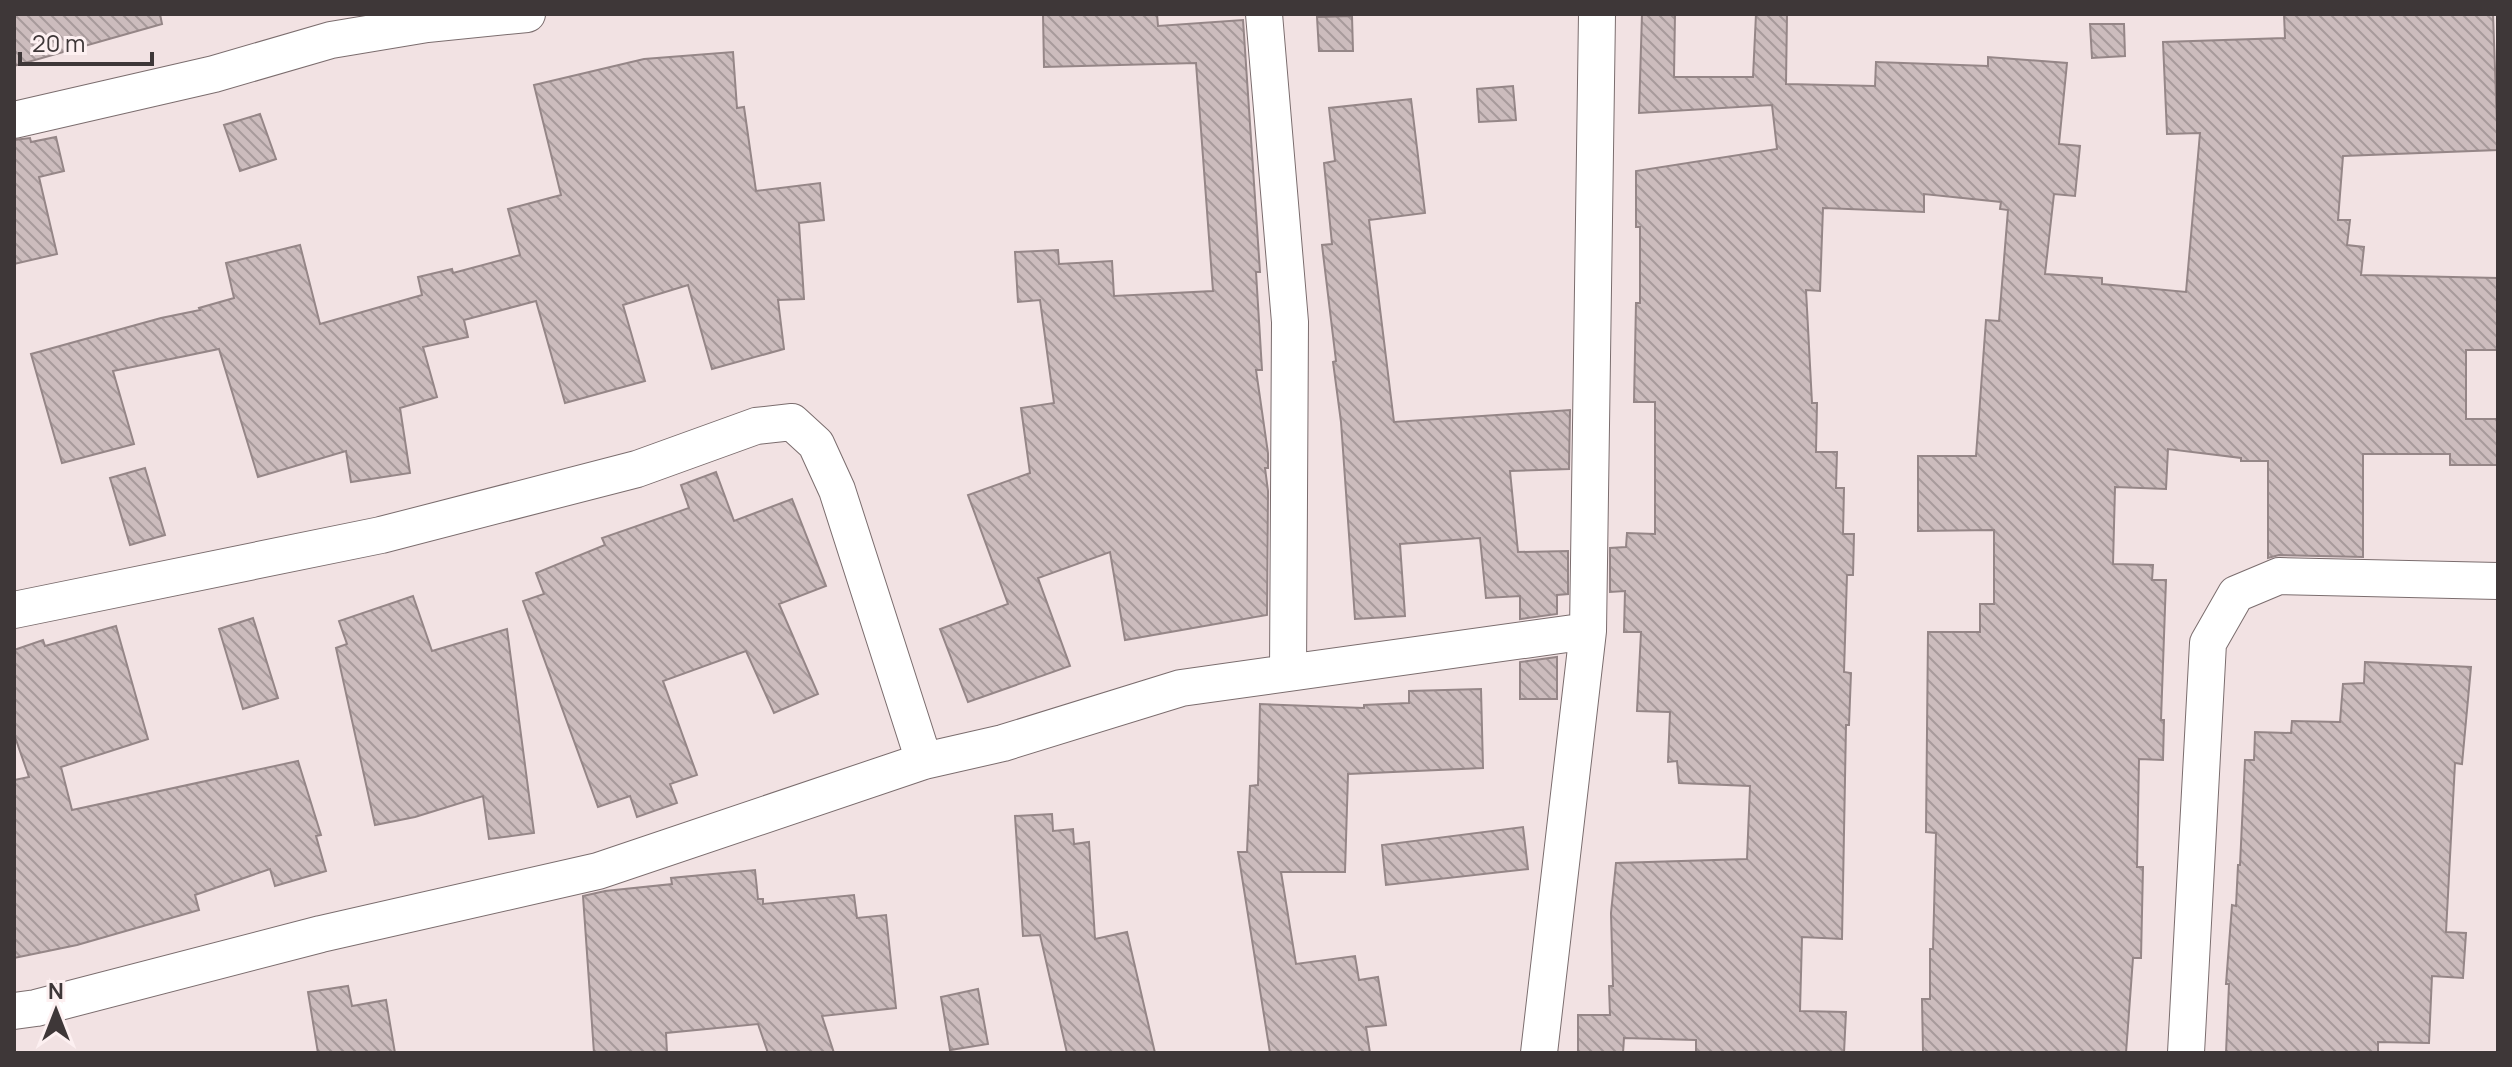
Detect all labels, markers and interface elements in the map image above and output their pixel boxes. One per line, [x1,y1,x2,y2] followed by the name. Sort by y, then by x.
[20,16,152,66] scale bar
[32,26,85,59] text: 20 m
[16,971,96,1051] north arrow
[48,976,64,1006] text: N

